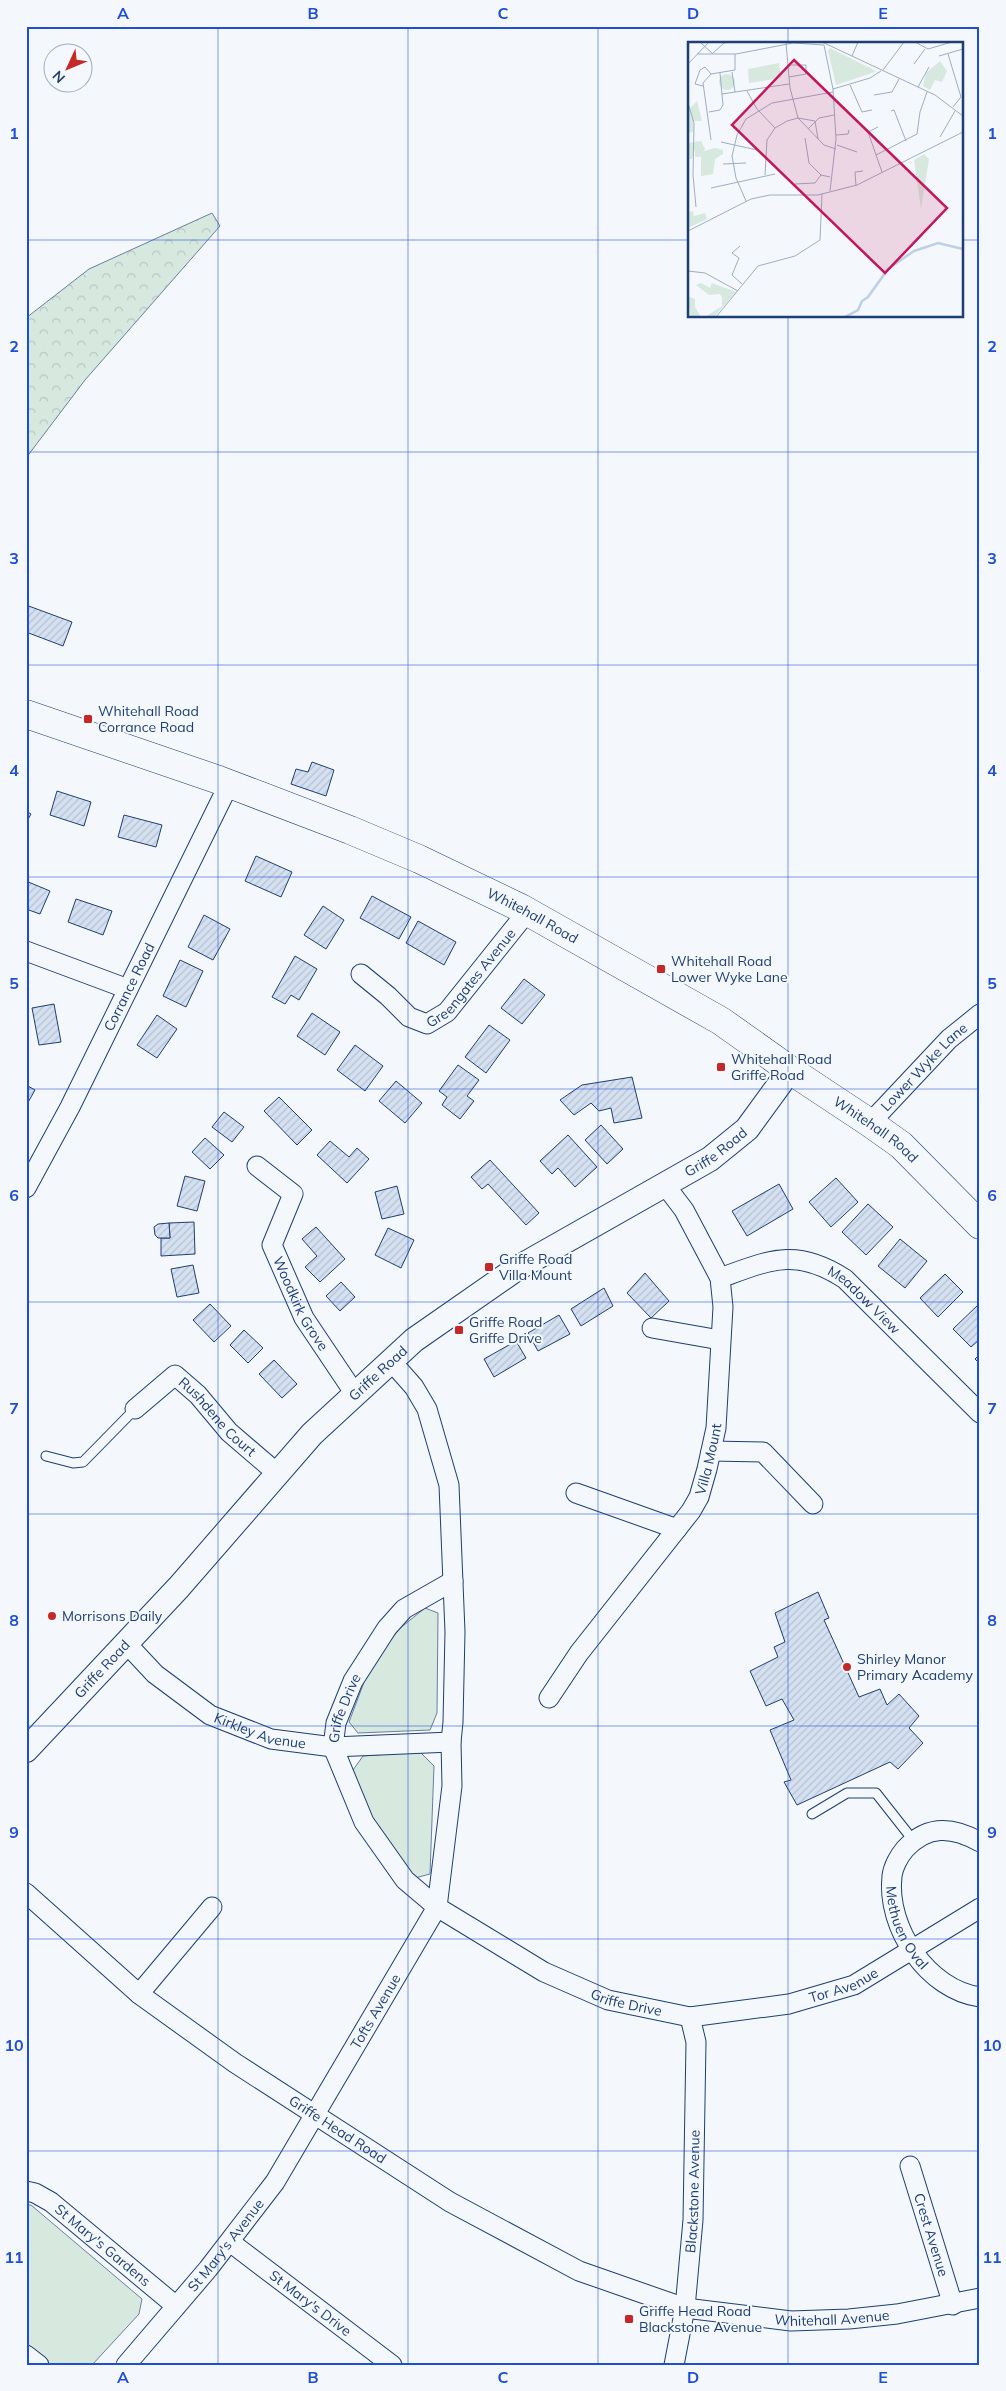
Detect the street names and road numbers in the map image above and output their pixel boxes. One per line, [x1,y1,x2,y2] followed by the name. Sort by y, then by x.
[484,884,581,947] street label: Whitehall Road
[423,925,519,1031] street label: Greengates Avenue
[100,940,158,1034] street label: Corrance Road
[877,1019,971,1115] street label: Lower Wyke Lane
[830,1092,922,1166] street label: Whitehall Road
[681,1123,751,1181] street label: Griffe Road
[269,1254,332,1354] street label: Woodkirk Grove
[825,1262,904,1338] street label: Meadow View
[345,1342,411,1405] street label: Griffe Road
[175,1373,260,1460] street label: Rushdene Court
[691,1423,725,1497] street label: Villa Mount
[70,1636,134,1702] street label: Griffe Road
[325,1670,365,1744] street label: Griffe Drive
[212,1709,307,1752] street label: Kirkley Avenue
[882,1885,932,1973] street label: Methuen Oval
[807,1963,881,2007] street label: Tor Avenue
[346,1971,405,2052] street label: Tofts Avenue
[588,1985,664,2020] street label: Griffe Drive
[286,2091,390,2167] street label: Griffe Head Road
[681,2130,704,2254] street label: Blackstone Avenue
[910,2191,953,2279] street label: Crest Avenue
[184,2195,268,2295] street label: St Mary's Avenue
[51,2200,154,2290] street label: St Mary's Gardens
[266,2266,355,2340] street label: St Mary's Drive
[773,2306,890,2330] street label: Whitehall Avenue

